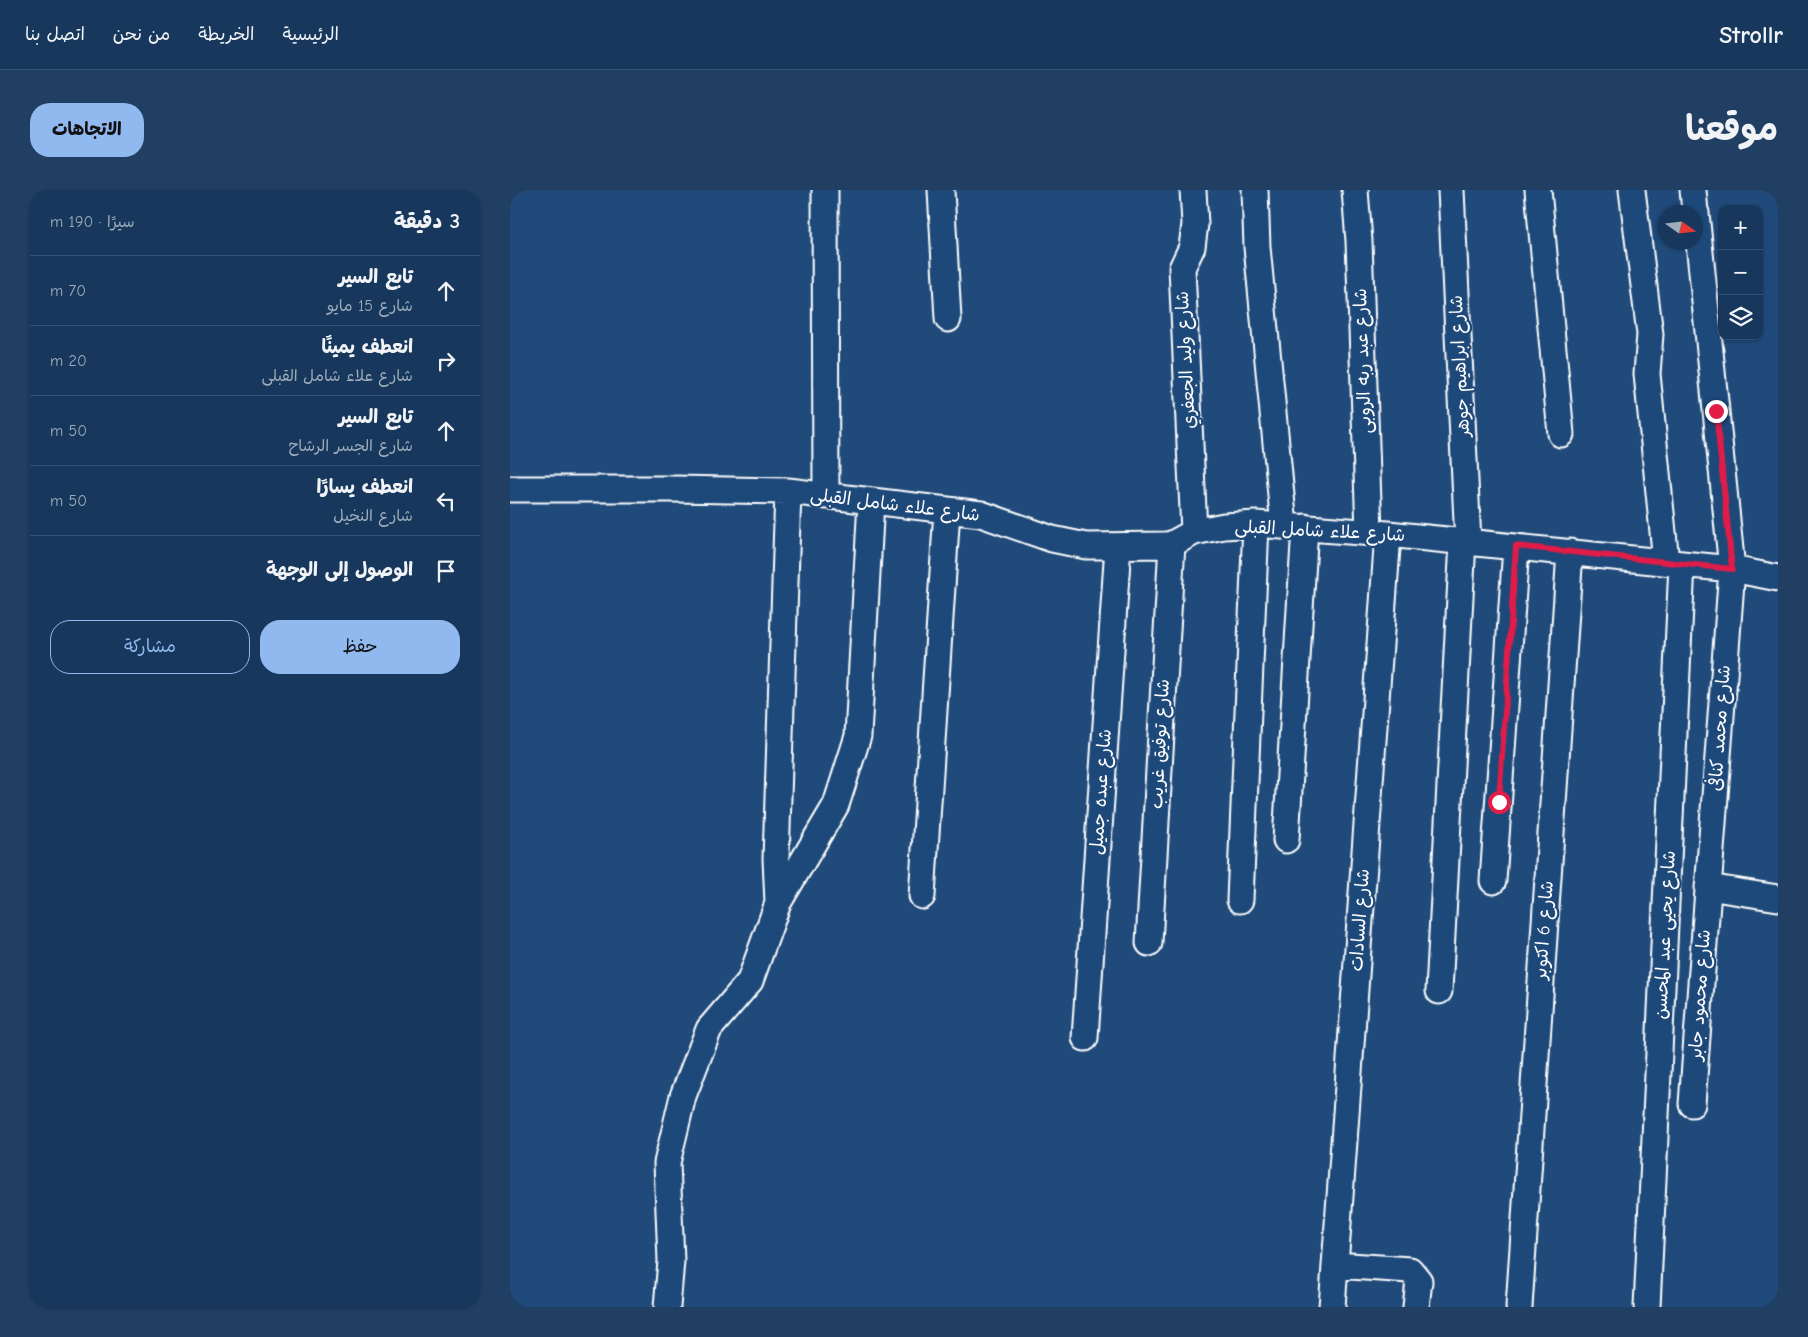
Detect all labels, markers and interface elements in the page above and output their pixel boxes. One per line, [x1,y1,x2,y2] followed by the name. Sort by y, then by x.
[1719,21,1783,49] text: Strollr
[25,24,85,45] text: اتصل بنا
[113,24,170,45] text: من نحن
[198,24,254,45] text: الخريطة
[282,24,339,45] text: الرئيسية
[30,103,144,157] button: الاتجاهات
[1685,108,1778,149] text: موقعنا
[1658,205,1703,250] north arrow
[1718,205,1763,340] map controls
[1718,205,1763,250] button: +
[394,209,460,233] text: 3 دقيقة
[50,213,135,231] text: سيرًا · 190 m
[1718,250,1763,295] button: −
[339,266,413,288] text: تابع السير
[432,277,460,305] icon: ahead
[50,282,86,300] text: 70 m
[1350,288,1377,434] street label: شارع عبد ربه الروبى
[1172,291,1202,429] street label: شارع وليد الجعفري
[1446,294,1477,439] street label: شارع ابراهيم جوهر
[1718,295,1763,340] button: layers
[327,297,413,315] text: شارع 15 مايو
[321,336,413,358] text: انعطف يمينًا
[432,347,460,375] icon: right
[50,352,87,370] text: 20 m
[261,367,413,385] text: شارع علاء شامل القبلى
[1705,400,1728,423] route end
[339,406,413,428] text: تابع السير
[432,417,460,445] icon: ahead
[50,422,87,440] text: 50 m
[288,437,413,455] text: شارع الجسر الرشاح
[316,476,413,498] text: انعطف يسارًا
[809,484,981,527] street label: شارع علاء شامل القبلى
[432,487,460,515] icon: left
[50,492,87,510] text: 50 m
[333,507,413,525] text: شارع النخيل
[1234,516,1406,547] street label: شارع علاء شامل القبلى
[432,557,460,585] icon: arrive
[266,559,413,581] text: الوصول إلى الوجهة
[50,620,250,674] button: مشاركة
[260,620,460,674] button: حفظ
[1703,664,1736,792] street label: شارع محمد كنافى
[1146,678,1175,810] street label: شارع توفيق غريب
[1086,728,1117,856] street label: شارع عبده جميل
[1488,791,1511,814] route start
[1650,850,1681,1020] street label: شارع يحيى عبد المحسن
[1346,868,1375,972] street label: شارع السادات
[1530,880,1559,982] street label: شارع 6 اكتوبر
[1685,929,1716,1063] street label: شارع محمود جابر

